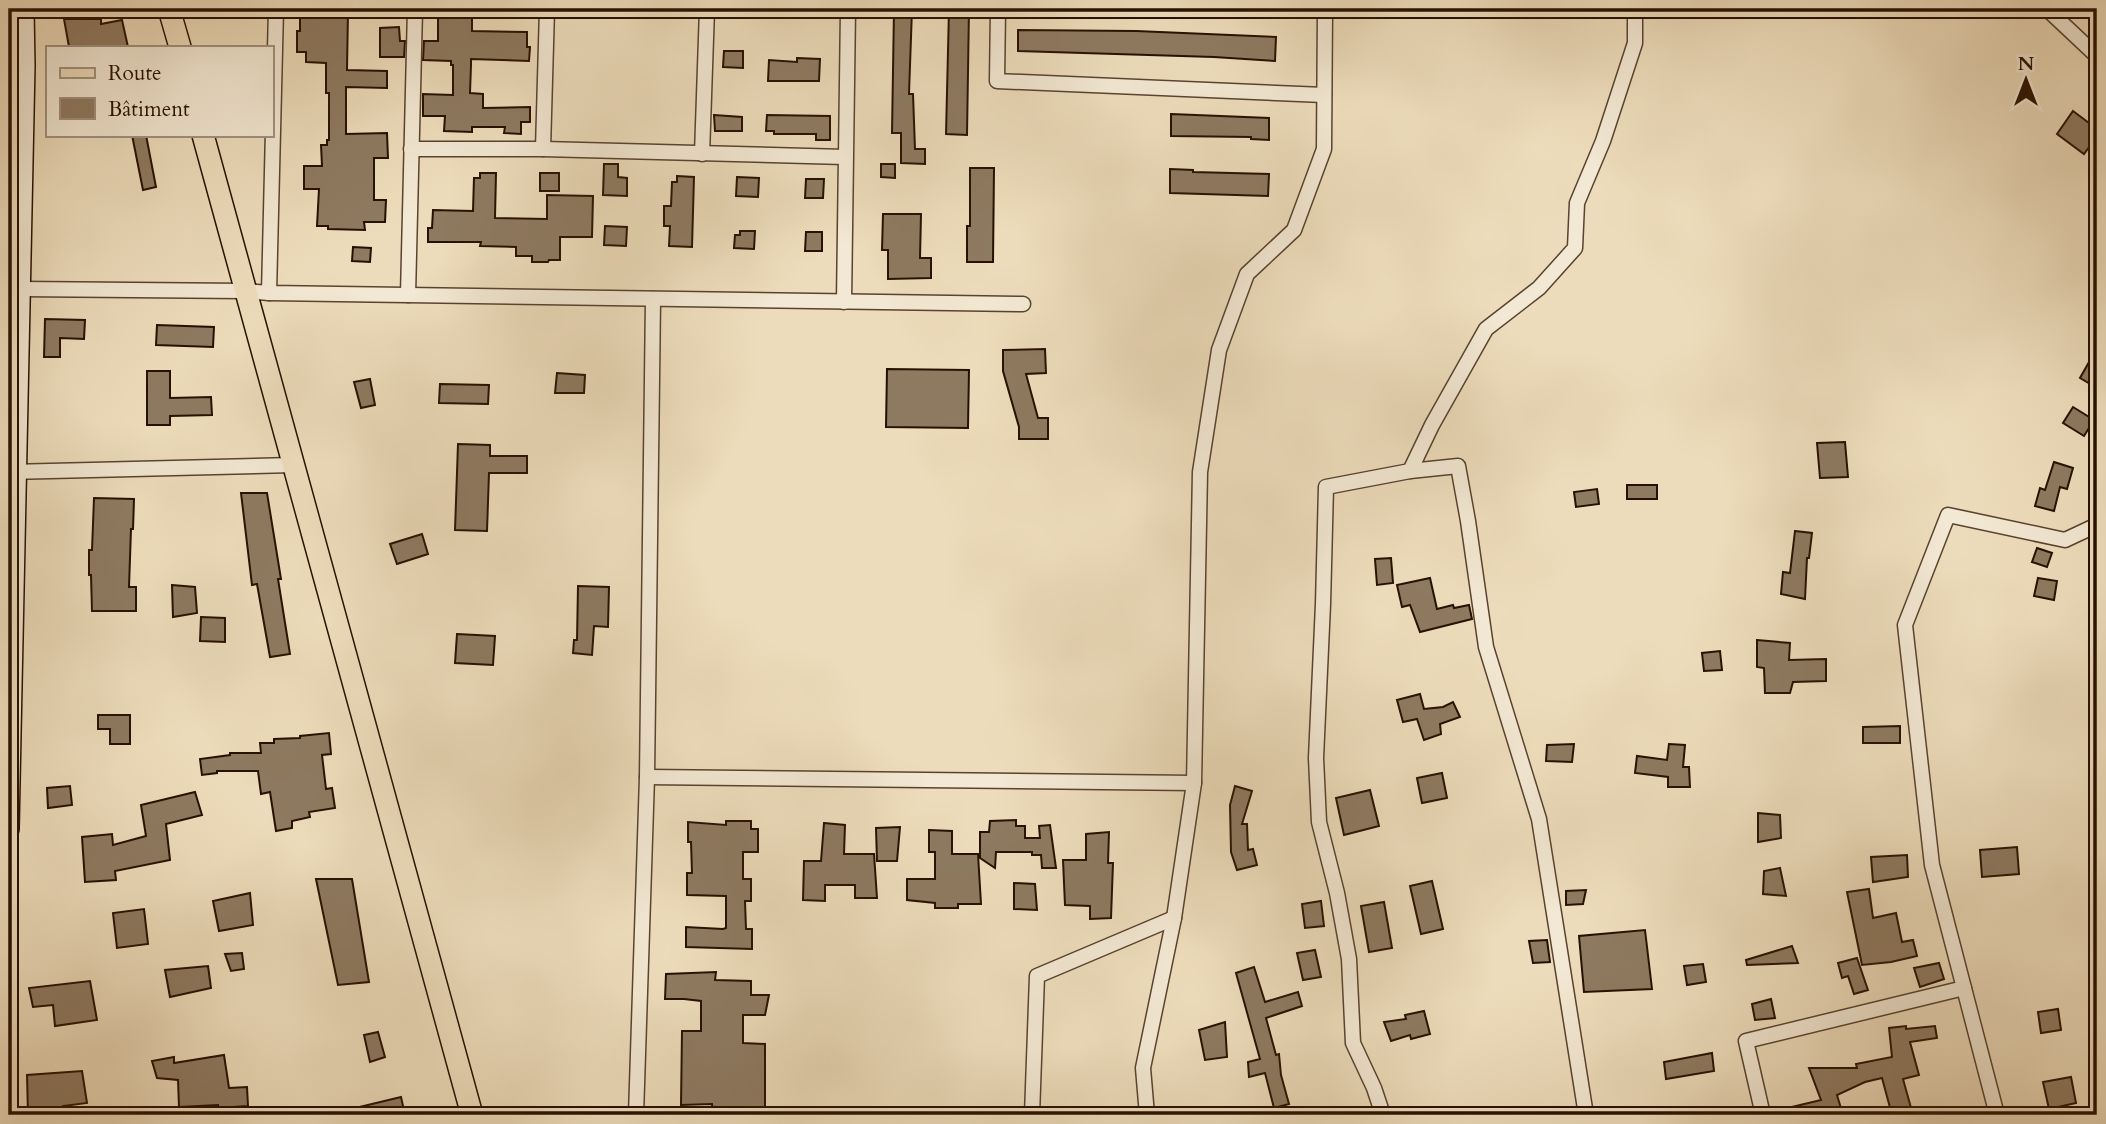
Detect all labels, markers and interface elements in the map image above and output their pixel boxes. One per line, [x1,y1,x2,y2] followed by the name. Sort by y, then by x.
[46,46,273,136] legend
[1990,46,2060,116] north arrow
[2018,51,2035,77] text: N
[108,59,162,88] text: Route
[108,95,190,124] text: Bâtiment

